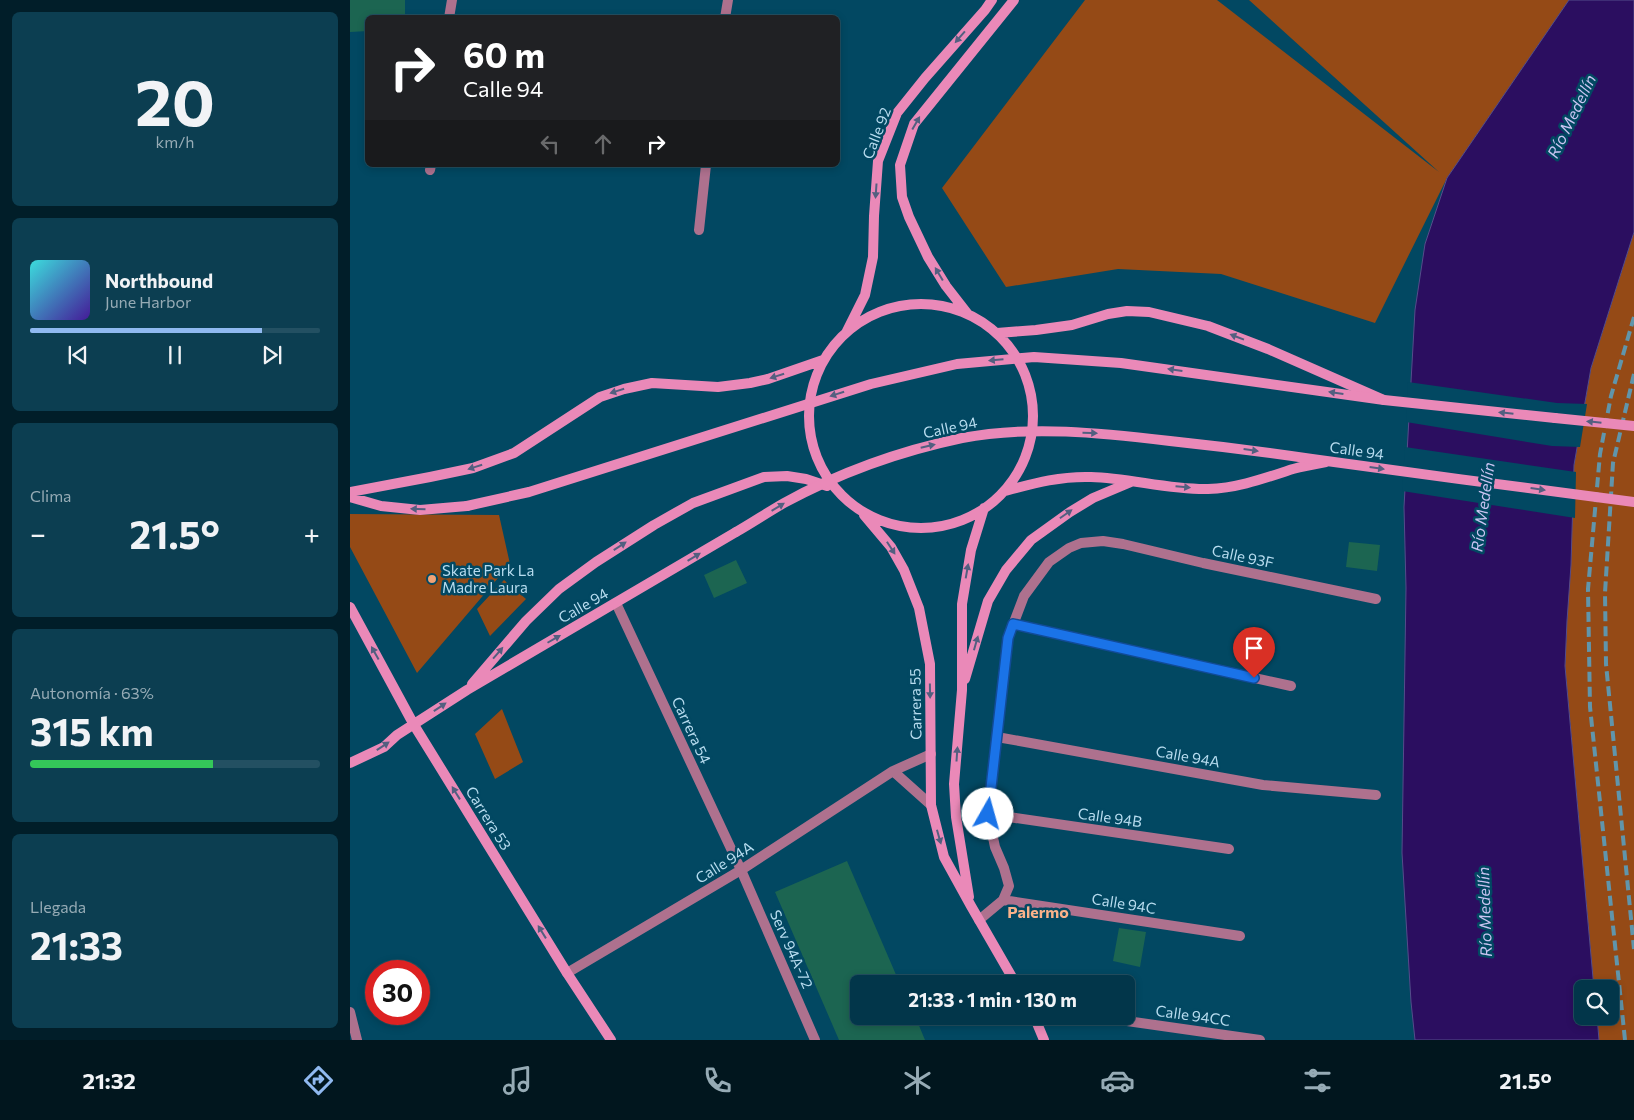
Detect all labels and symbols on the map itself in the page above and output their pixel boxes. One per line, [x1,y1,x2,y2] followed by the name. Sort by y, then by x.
[955,31,966,44] one-way arrow
[1543,71,1599,161] water label: Río Medellín
[858,105,894,161] street label: Calle 92
[912,116,920,131] one-way arrow
[872,183,880,199] one-way arrow
[934,267,943,280] one-way arrow
[1229,333,1244,341] one-way arrow
[987,356,1003,364] one-way arrow
[1166,366,1182,374] one-way arrow
[770,372,785,380] one-way arrow
[609,388,624,396] one-way arrow
[1327,389,1343,397] one-way arrow
[829,391,844,399] one-way arrow
[1498,409,1514,417] one-way arrow
[921,413,979,441] street label: Calle 94
[1586,418,1602,426] one-way arrow
[1082,429,1098,437] one-way arrow
[1329,437,1385,463] street label: Calle 94
[921,442,936,450] one-way arrow
[1243,446,1259,454] one-way arrow
[1466,461,1498,553] water label: Río Medellín
[467,463,482,471] one-way arrow
[1369,464,1385,472] one-way arrow
[1175,483,1191,491] one-way arrow
[1530,485,1546,493] one-way arrow
[772,502,785,511] one-way arrow
[410,504,426,512] one-way arrow
[1060,509,1073,519] one-way arrow
[1210,541,1276,571] street label: Calle 93F
[613,542,626,551] one-way arrow
[886,542,896,555] one-way arrow
[688,552,701,561] one-way arrow
[442,561,534,596] place label: Skate Park La Madre Laura
[963,563,971,579] one-way arrow
[426,573,438,585] marker: Skate Park La Madre Laura
[555,584,611,626] street label: Calle 94
[1233,627,1275,678] pin
[547,635,561,643] one-way arrow
[972,635,980,650] one-way arrow
[371,645,379,660] one-way arrow
[493,647,504,660] one-way arrow
[905,668,925,740] street label: Carrera 55
[926,683,934,699] one-way arrow
[669,694,715,766] street label: Carrera 54
[434,702,447,712] one-way arrow
[377,741,390,750] one-way arrow
[1154,741,1222,771] street label: Calle 94A
[953,745,961,761] one-way arrow
[462,783,516,853] street label: Carrera 53
[452,787,461,800] one-way arrow
[961,787,1013,839] position arrow
[1077,804,1143,830] street label: Calle 94B
[935,830,943,845] one-way arrow
[692,837,756,887] street label: Calle 94A
[1473,867,1495,957] water label: Río Medellín
[1091,889,1157,917] street label: Calle 94C
[1007,902,1069,921] district label: Palermo
[767,907,817,991] street label: Serv 94A-72
[537,925,546,938] one-way arrow
[365,960,430,1025] speed limit sign: 30
[1155,1001,1231,1029] street label: Calle 94CC

